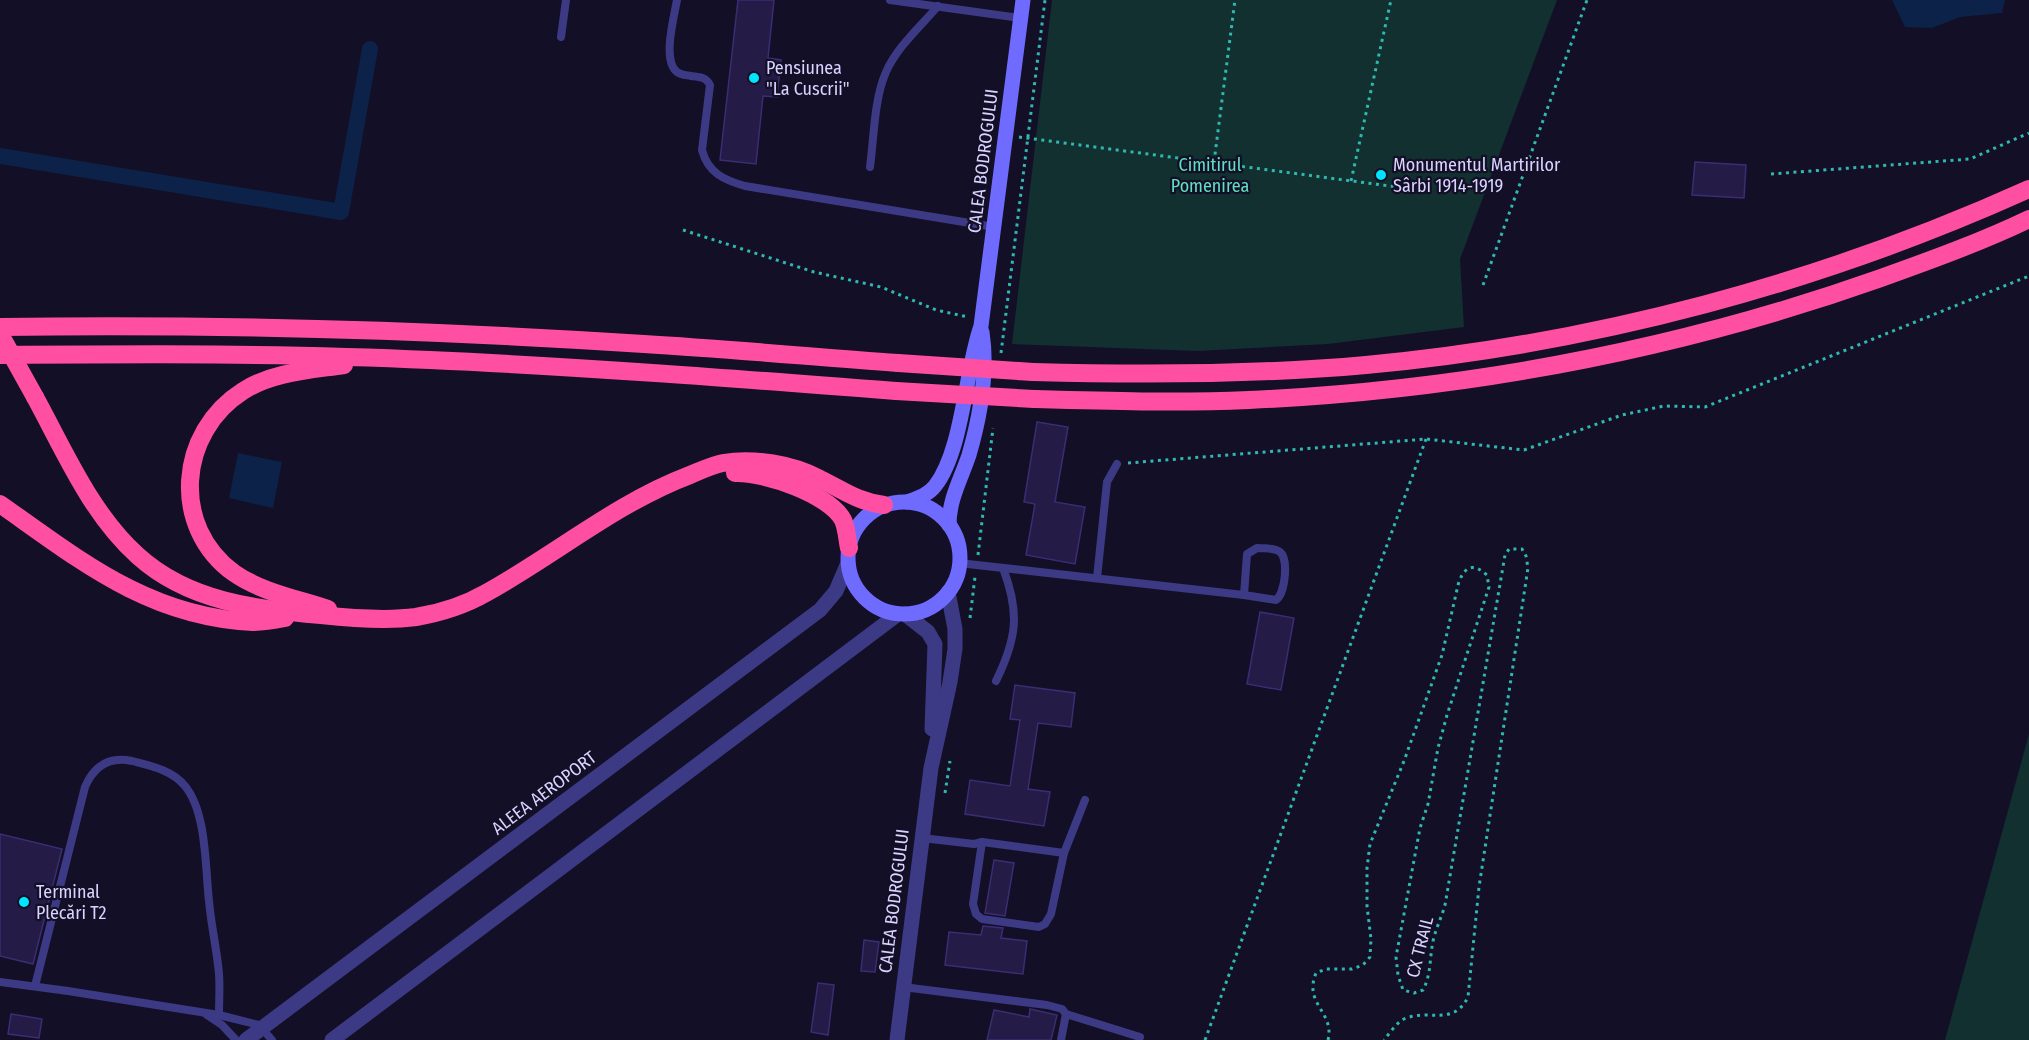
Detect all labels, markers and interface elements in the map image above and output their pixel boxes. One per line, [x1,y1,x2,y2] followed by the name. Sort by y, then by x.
[766,57,850,100] place label: Pensiunea "La Cuscrii"
[747,71,761,85] marker: Pensiunea "La Cuscrii"
[963,88,1003,234] street label: CALEA BODROGULUI
[1171,154,1249,197] park label: Cimitirul Pomenirea
[1393,154,1561,197] place label: Monumentul Martirilor Sârbi 1914-1919
[1374,168,1388,182] marker: Monumentul Martirilor Sârbi 1914-1919
[487,746,601,840] street label: ALEEA AEROPORT
[874,828,914,974] street label: CALEA BODROGULUI
[36,881,107,924] place label: Terminal Plecări T2
[17,895,31,909] marker: Terminal Plecări T2
[1402,914,1438,980] street label: CX TRAIL

